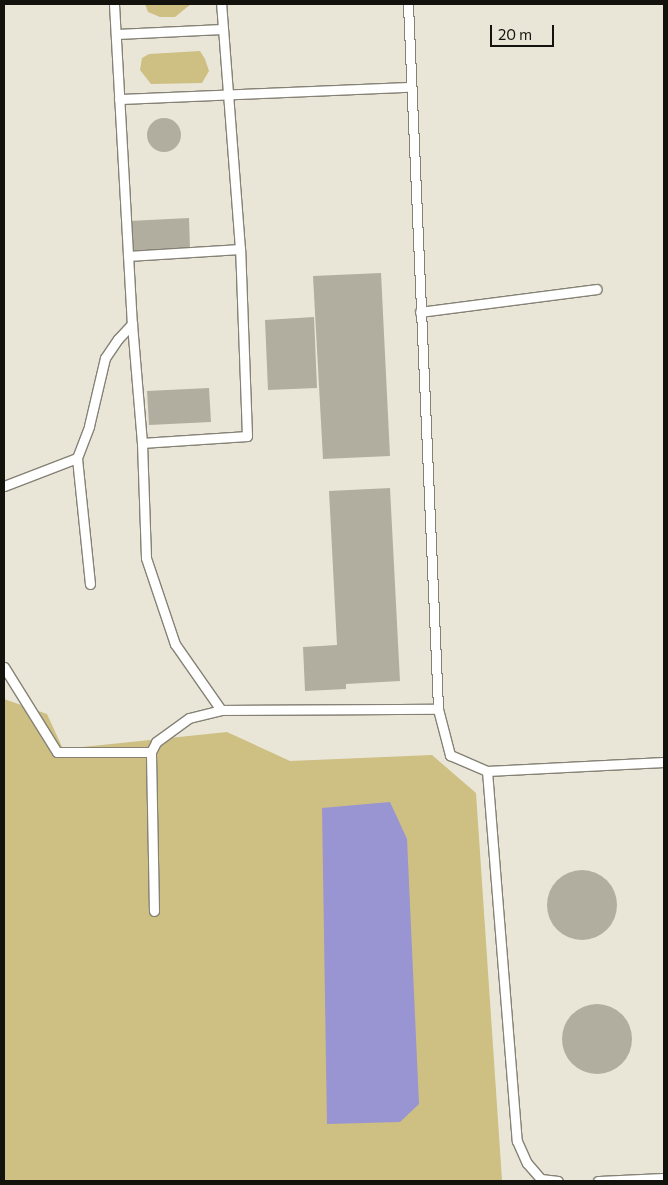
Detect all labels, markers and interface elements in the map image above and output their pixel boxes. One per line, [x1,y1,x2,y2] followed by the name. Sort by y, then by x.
[493,15,557,47] scale bar
[498,25,532,43] text: 20 m

